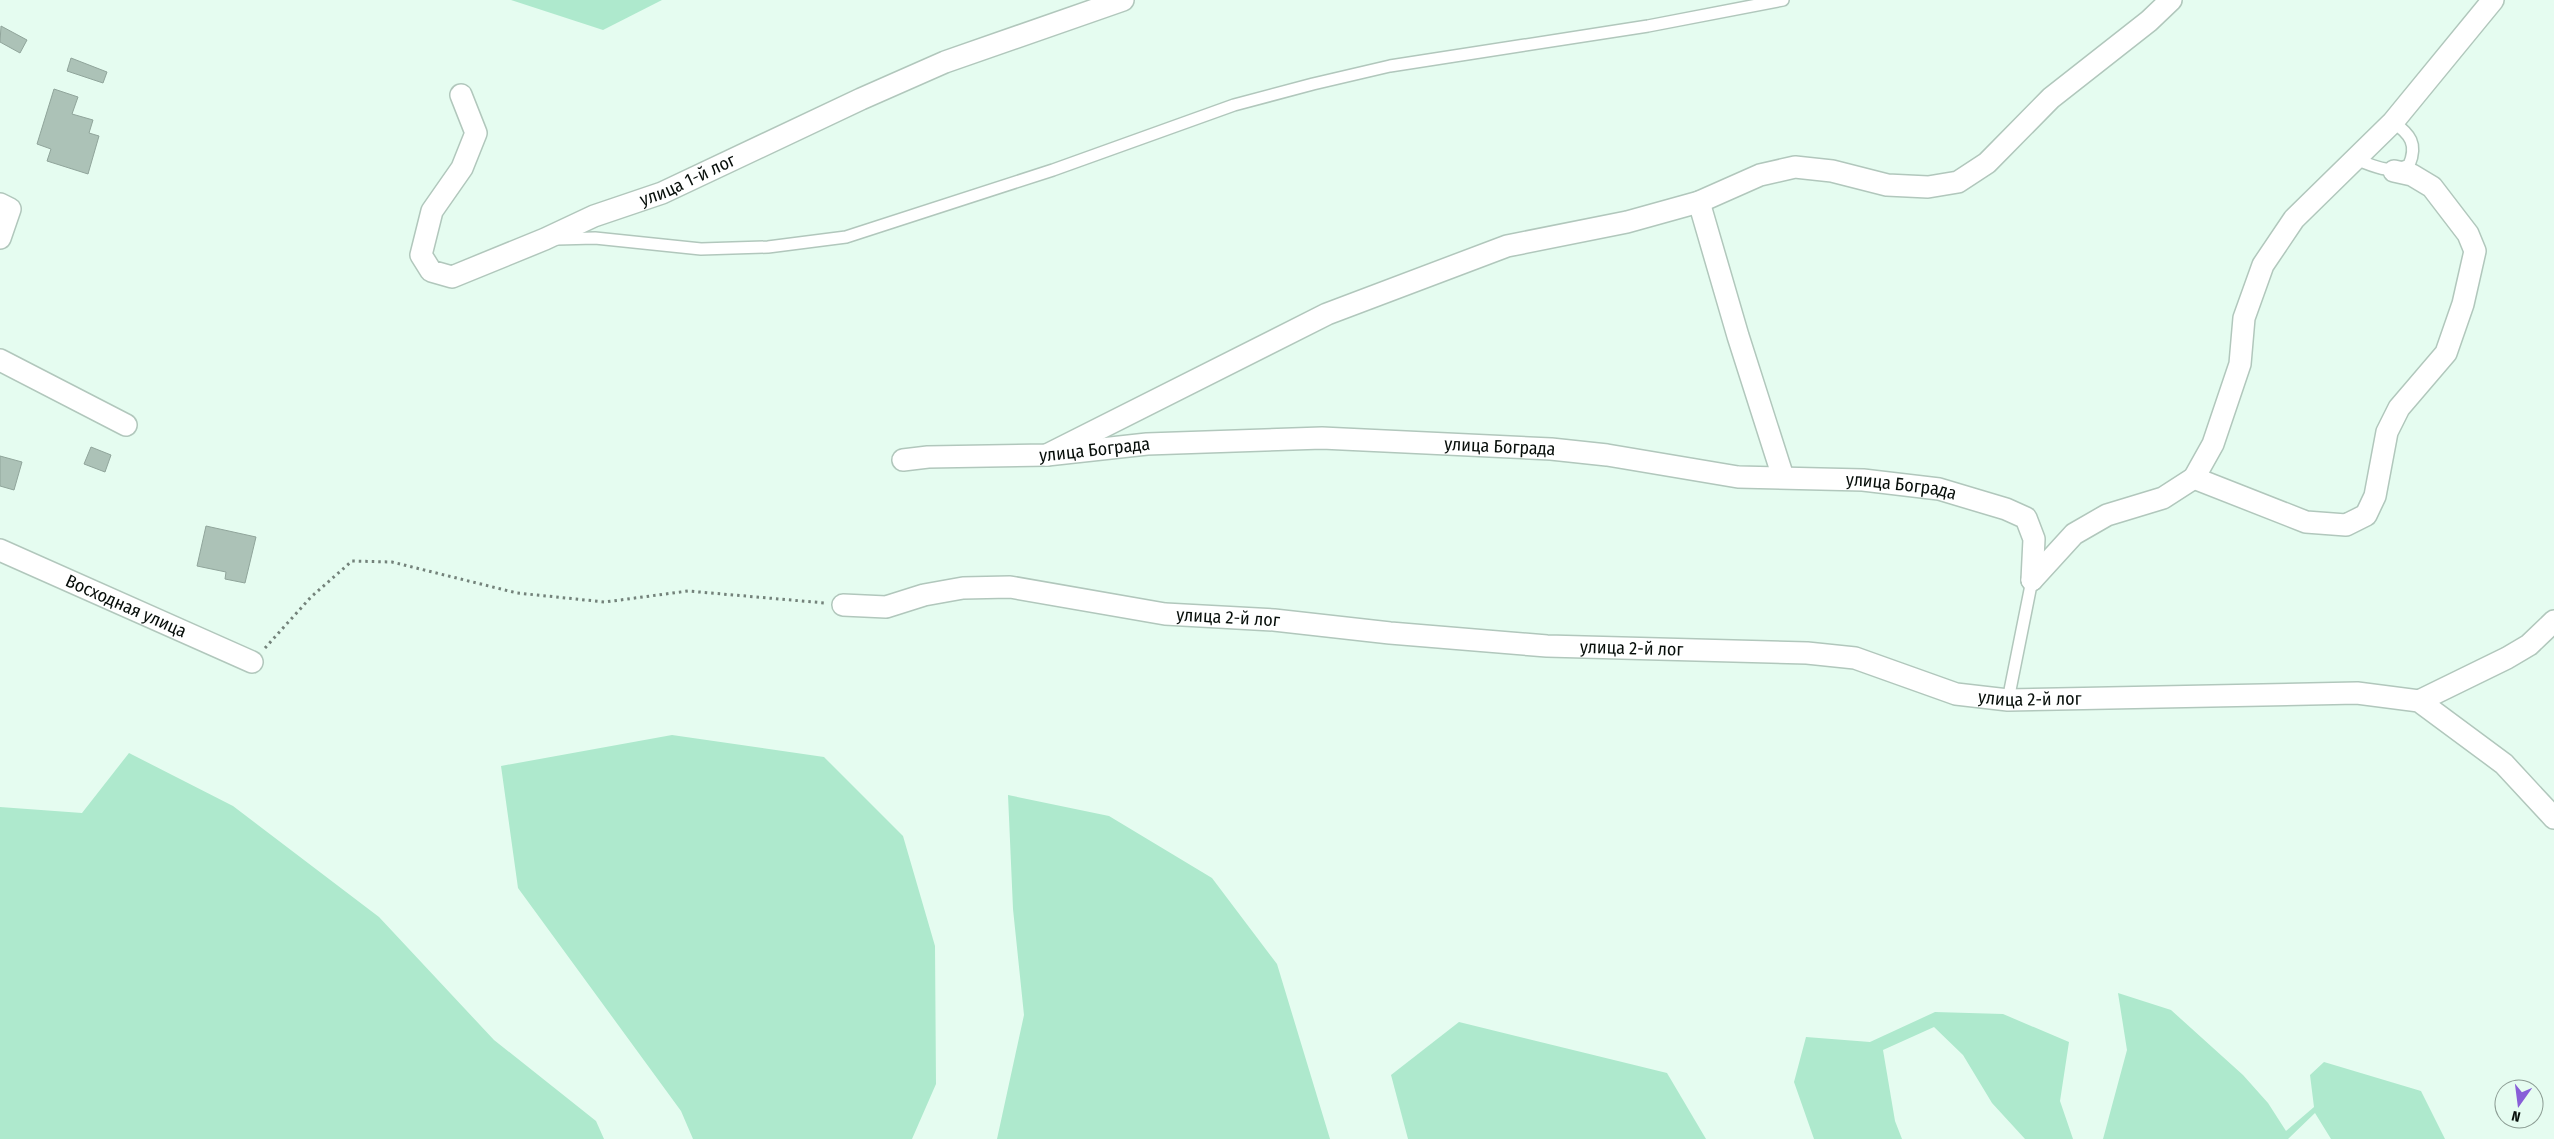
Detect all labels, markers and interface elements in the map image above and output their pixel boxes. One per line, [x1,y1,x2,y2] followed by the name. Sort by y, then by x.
[637,149,739,211] street label: улица 1-й лог
[1039,433,1151,466] street label: улица Бограда
[1444,433,1557,460] street label: улица Бограда
[1846,469,1959,505] street label: улица Бограда
[62,570,190,643] street label: Восходная улица
[1176,604,1281,632] street label: улица 2-й лог
[1580,636,1684,661] street label: улица 2-й лог
[1977,686,2082,711] street label: улица 2-й лог
[2494,1079,2544,1129] north arrow
[2510,1107,2522,1125] text: N

